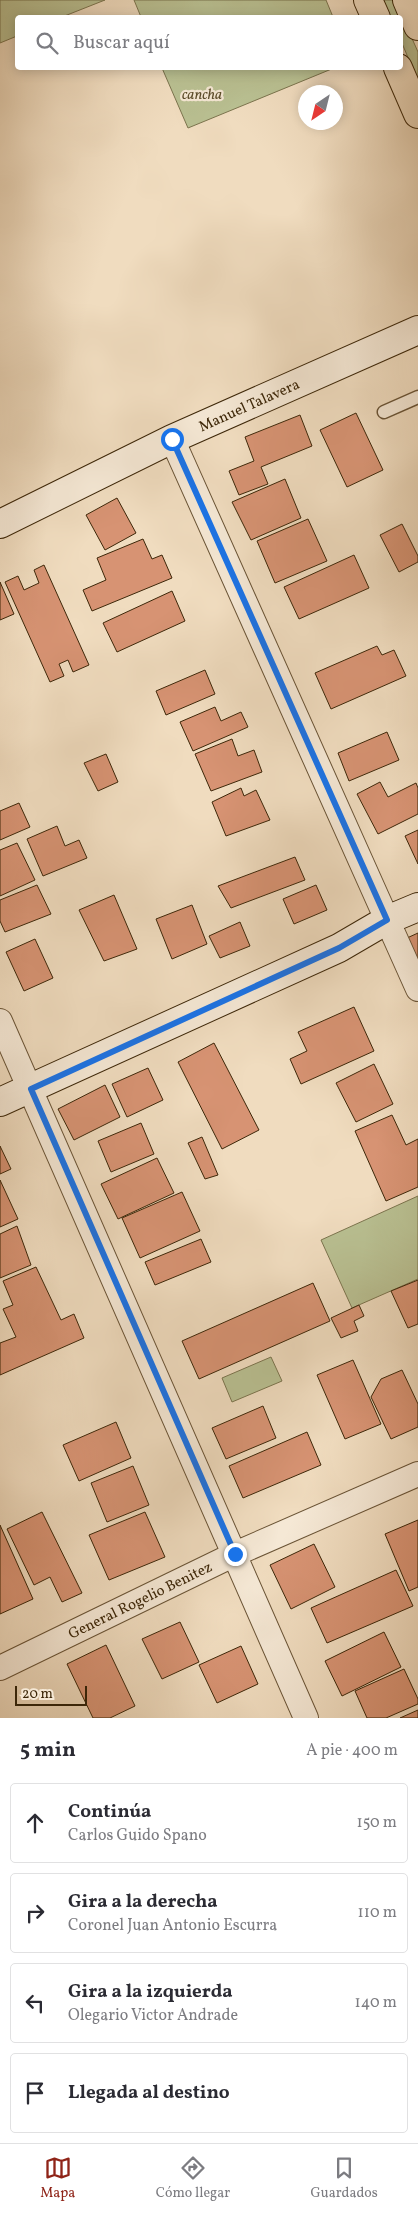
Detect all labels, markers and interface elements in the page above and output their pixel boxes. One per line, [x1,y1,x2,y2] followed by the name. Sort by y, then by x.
[15,15,403,70] search box
[33,29,61,57] icon: search
[73,30,170,56] text: Buscar aquí
[182,85,222,106] park label: cancha
[298,85,343,130] north arrow
[196,375,303,438] street label: Manuel Talavera
[161,428,184,451] route start
[224,1543,247,1566] route end
[65,1557,216,1645] street label: General Rogelio Benitez
[15,1683,88,1706] scale bar
[22,1685,53,1704] text: 20 m
[20,1736,76,1765] text: 5 min
[306,1740,398,1762] text: A pie · 400 m
[68,1799,151,1825] text: Continúa
[21,1809,49,1837] icon: ahead
[356,1812,397,1834] text: 150 m
[68,1825,207,1847] text: Carlos Guido Spano
[68,1889,218,1915] text: Gira a la derecha
[21,1899,49,1927] icon: right
[358,1902,397,1924] text: 110 m
[68,1915,277,1937] text: Coronel Juan Antonio Escurra
[68,1979,233,2005] text: Gira a la izquierda
[21,1989,49,2017] icon: left
[355,1992,397,2014] text: 140 m
[68,2005,238,2027] text: Olegario Victor Andrade
[21,2079,49,2107] icon: arrive
[68,2080,230,2106] text: Llegada al destino
[40,2154,75,2203] tab: Mapa
[156,2154,230,2203] tab: Cómo llegar
[311,2154,378,2203] tab: Guardados

